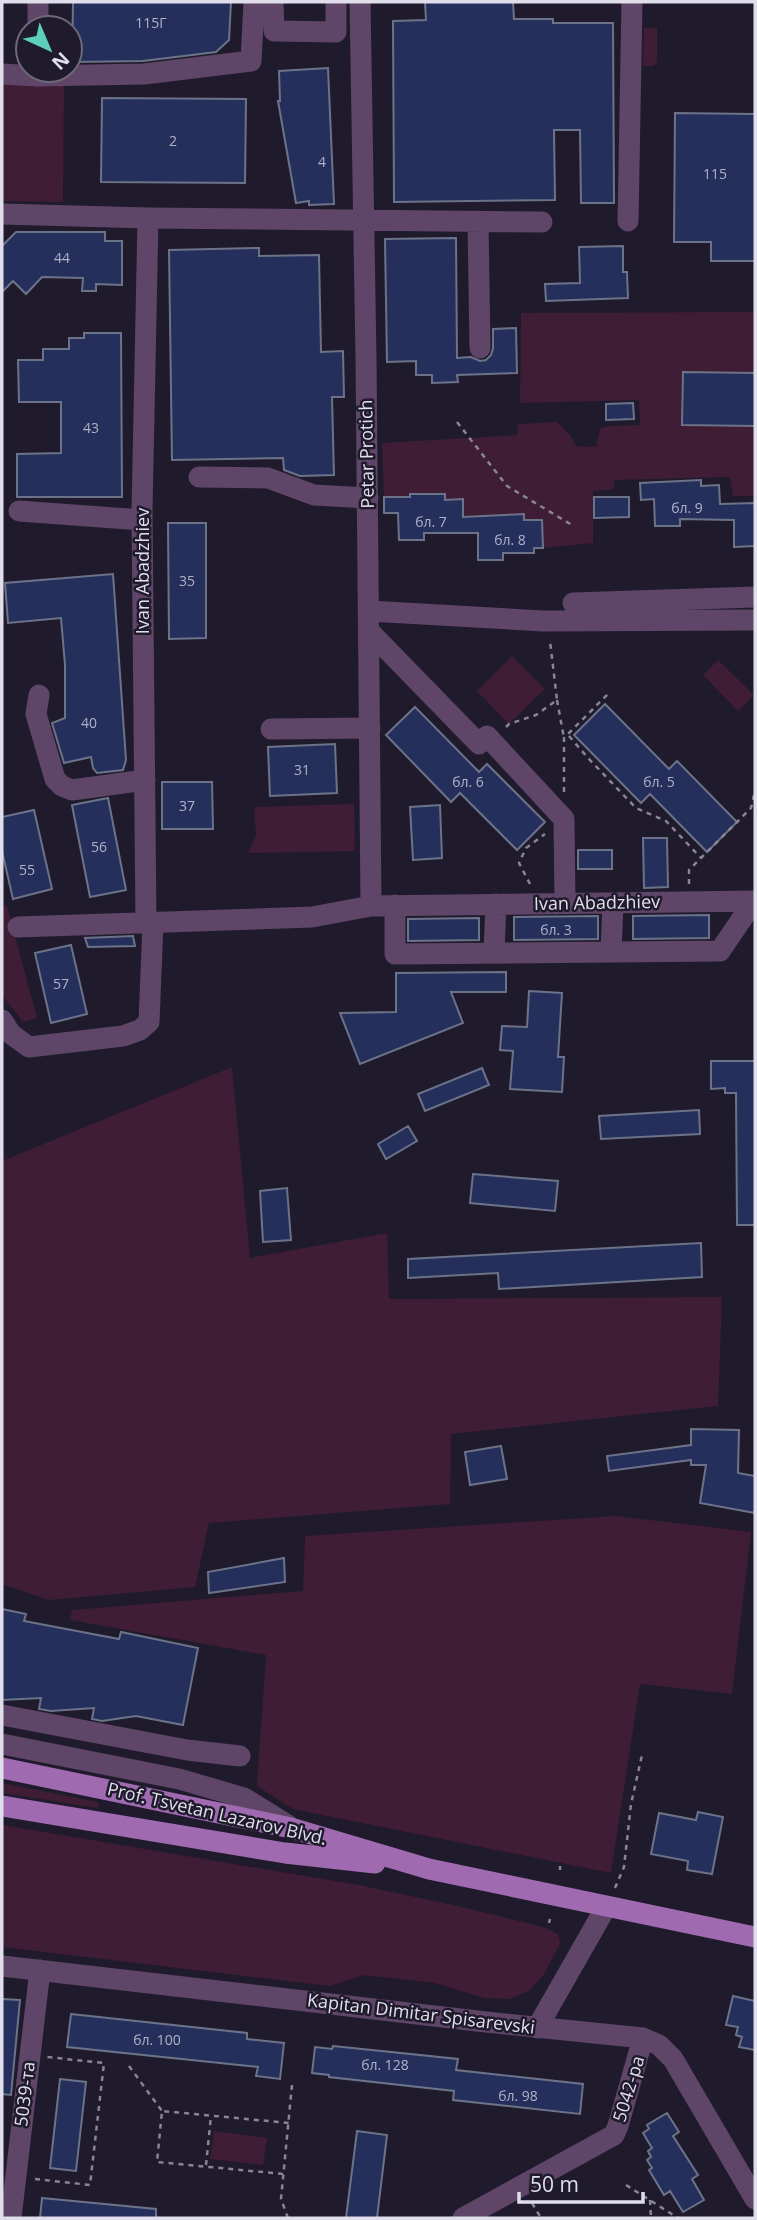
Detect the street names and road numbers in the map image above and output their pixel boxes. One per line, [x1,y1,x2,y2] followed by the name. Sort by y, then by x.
[353,399,379,509] street label: Petar Protich
[130,508,154,634] street label: Ivan Abadzhiev
[534,889,660,915] street label: Ivan Abadzhiev
[105,1776,329,1850] street label: Prof. Tsvetan Lazarov Blvd.
[306,1987,536,2039] street label: Kapitan Dimitar Spisarevski
[607,2053,649,2125] street label: 5042-ра
[8,2060,40,2128] street label: 5039-та

